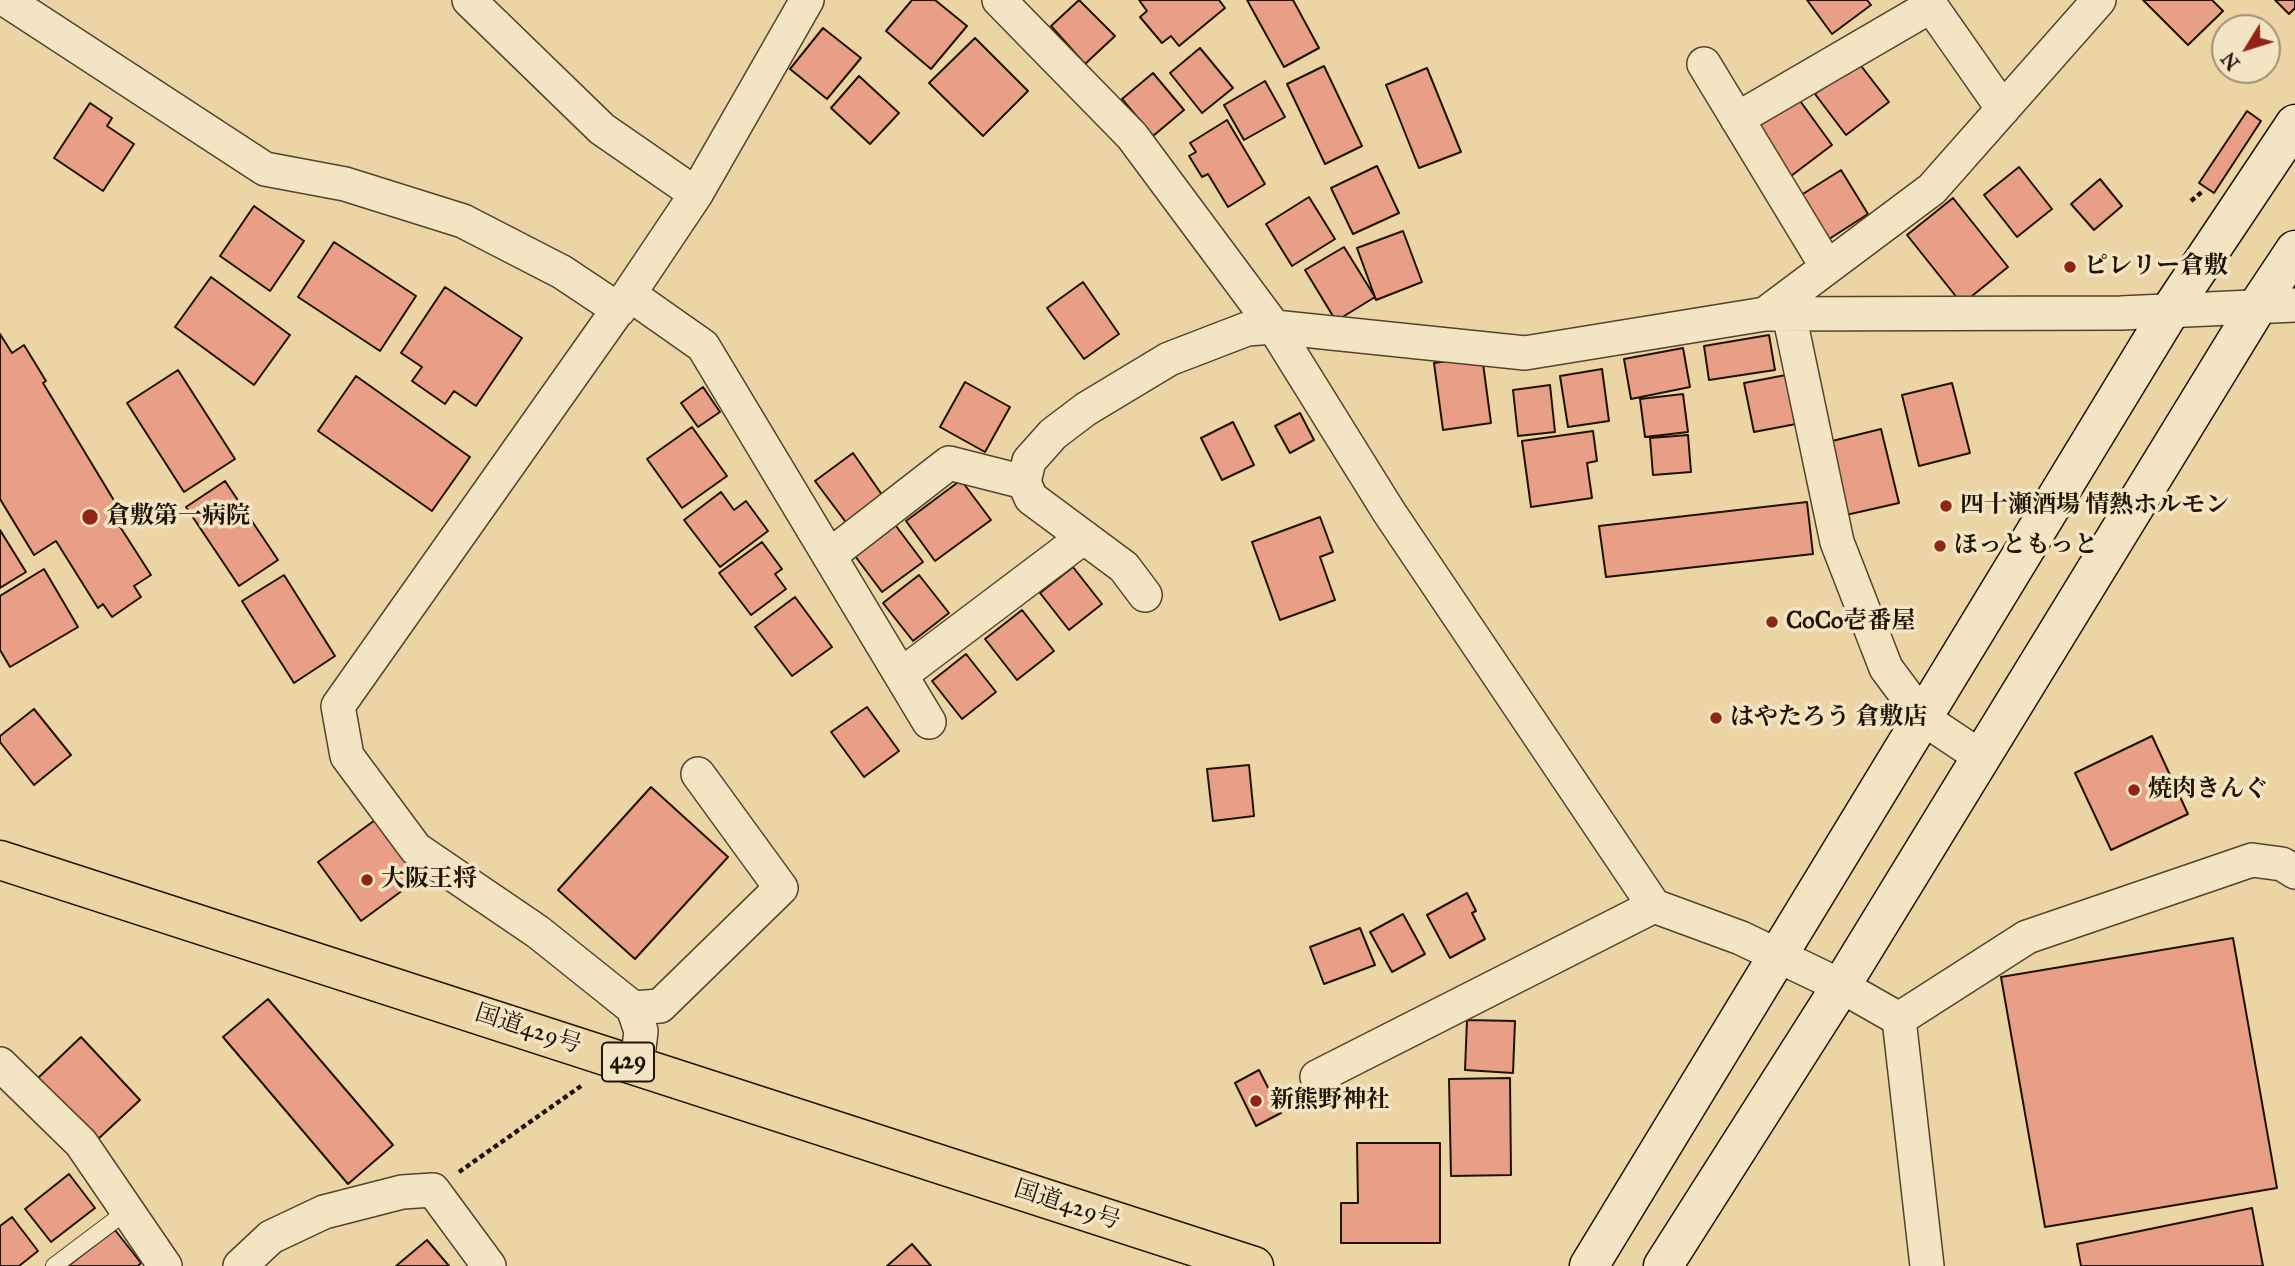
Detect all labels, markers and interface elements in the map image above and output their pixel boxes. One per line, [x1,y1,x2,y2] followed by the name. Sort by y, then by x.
[2211,14,2281,84] north arrow
[2217,48,2245,74] text: N
[2084,253,2228,281] place label: ピレリー倉敷
[2062,259,2078,275] marker: ピレリー倉敷
[1960,492,2229,520] place label: 四十瀬酒場 情熱ホルモン
[1938,498,1954,514] marker: 四十瀬酒場 情熱ホルモン
[106,503,250,531] place label: 倉敷第一病院
[80,507,100,527] marker: 倉敷第一病院
[1954,532,2098,560] place label: ほっともっと
[1932,538,1948,554] marker: ほっともっと
[1786,608,1915,636] place label: CoCo壱番屋
[1764,614,1780,630] marker: CoCo壱番屋
[1730,704,1927,732] place label: はやたろう 倉敷店
[1708,710,1724,726] marker: はやたろう 倉敷店
[2148,776,2268,804] place label: 焼肉きんぐ
[2126,782,2142,798] marker: 焼肉きんぐ
[381,866,477,894] place label: 大阪王将
[359,872,375,888] marker: 大阪王将
[471,999,585,1061] street label: 国道429号
[602,1042,654,1082] road number: 429
[1270,1087,1390,1115] place label: 新熊野神社
[1248,1093,1264,1109] marker: 新熊野神社
[1010,1175,1124,1237] street label: 国道429号

